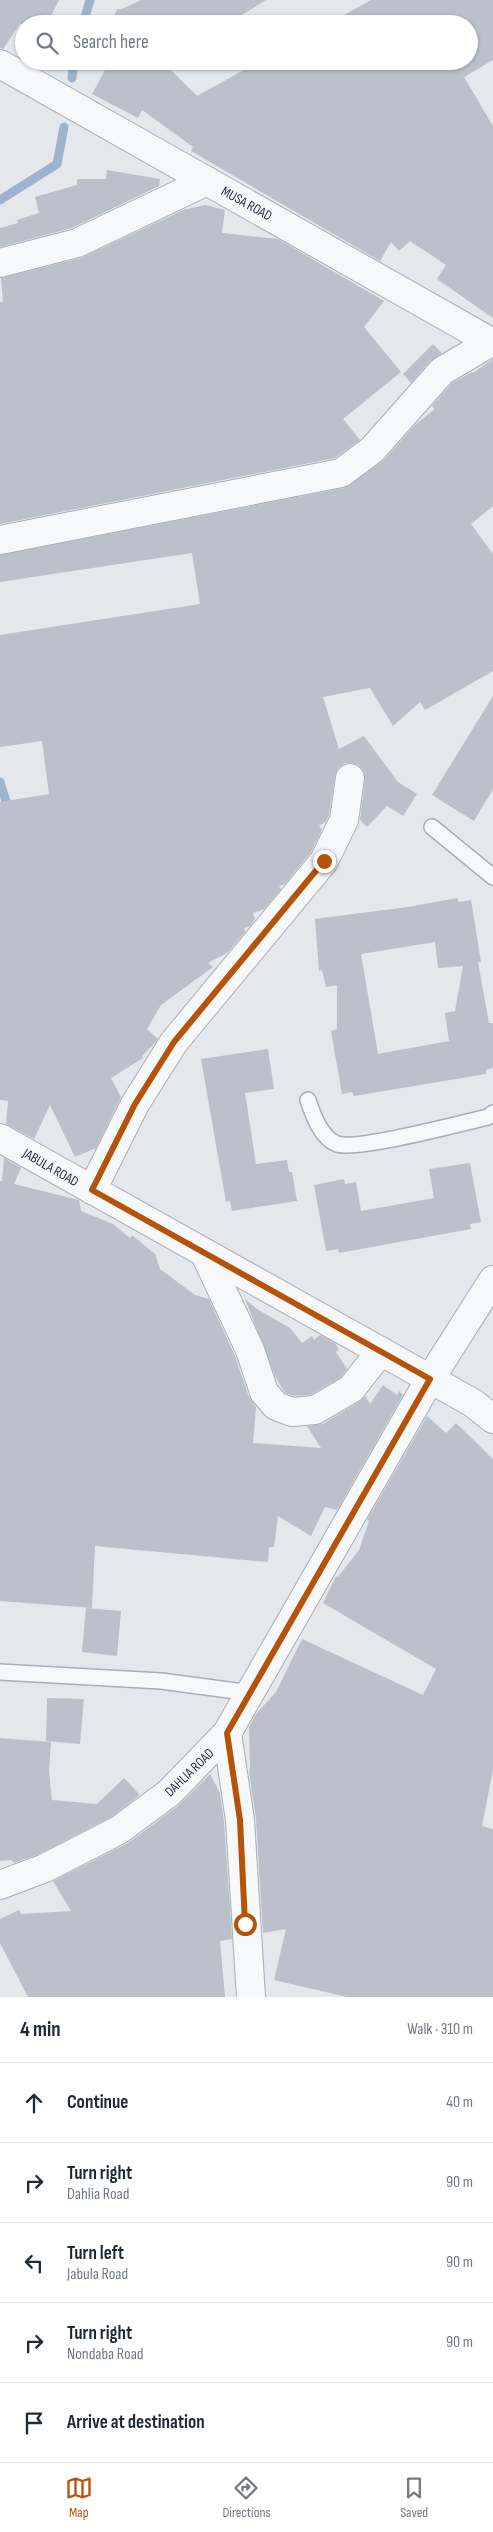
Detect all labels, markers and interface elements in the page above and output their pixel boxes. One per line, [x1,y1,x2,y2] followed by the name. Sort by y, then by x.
[15,15,478,70] search box
[33,29,61,57] icon: search
[73,31,149,54] text: Search here
[218,183,275,224] street label: MUSA ROAD
[313,850,336,873] route end
[19,1144,82,1190] street label: JABULA ROAD
[161,1745,218,1800] street label: DAHLIA ROAD
[234,1913,257,1936] route start
[20,2017,61,2042] text: 4 min
[407,2020,473,2039] text: Walk · 310 m
[20,2089,48,2117] icon: ahead
[67,2091,128,2114] text: Continue
[446,2093,473,2112] text: 40 m
[67,2162,132,2185] text: Turn right
[20,2169,48,2197] icon: right
[446,2173,473,2192] text: 90 m
[67,2185,129,2204] text: Dahlia Road
[67,2242,124,2265] text: Turn left
[20,2249,48,2277] icon: left
[446,2253,473,2272] text: 90 m
[67,2265,128,2284] text: Jabula Road
[67,2322,132,2345] text: Turn right
[20,2329,48,2357] icon: right
[446,2333,473,2352] text: 90 m
[67,2345,143,2364] text: Nondaba Road
[20,2409,48,2437] icon: arrive
[67,2411,205,2434] text: Arrive at destination
[65,2474,93,2521] tab: Map
[222,2474,271,2521] tab: Directions
[400,2474,428,2521] tab: Saved

